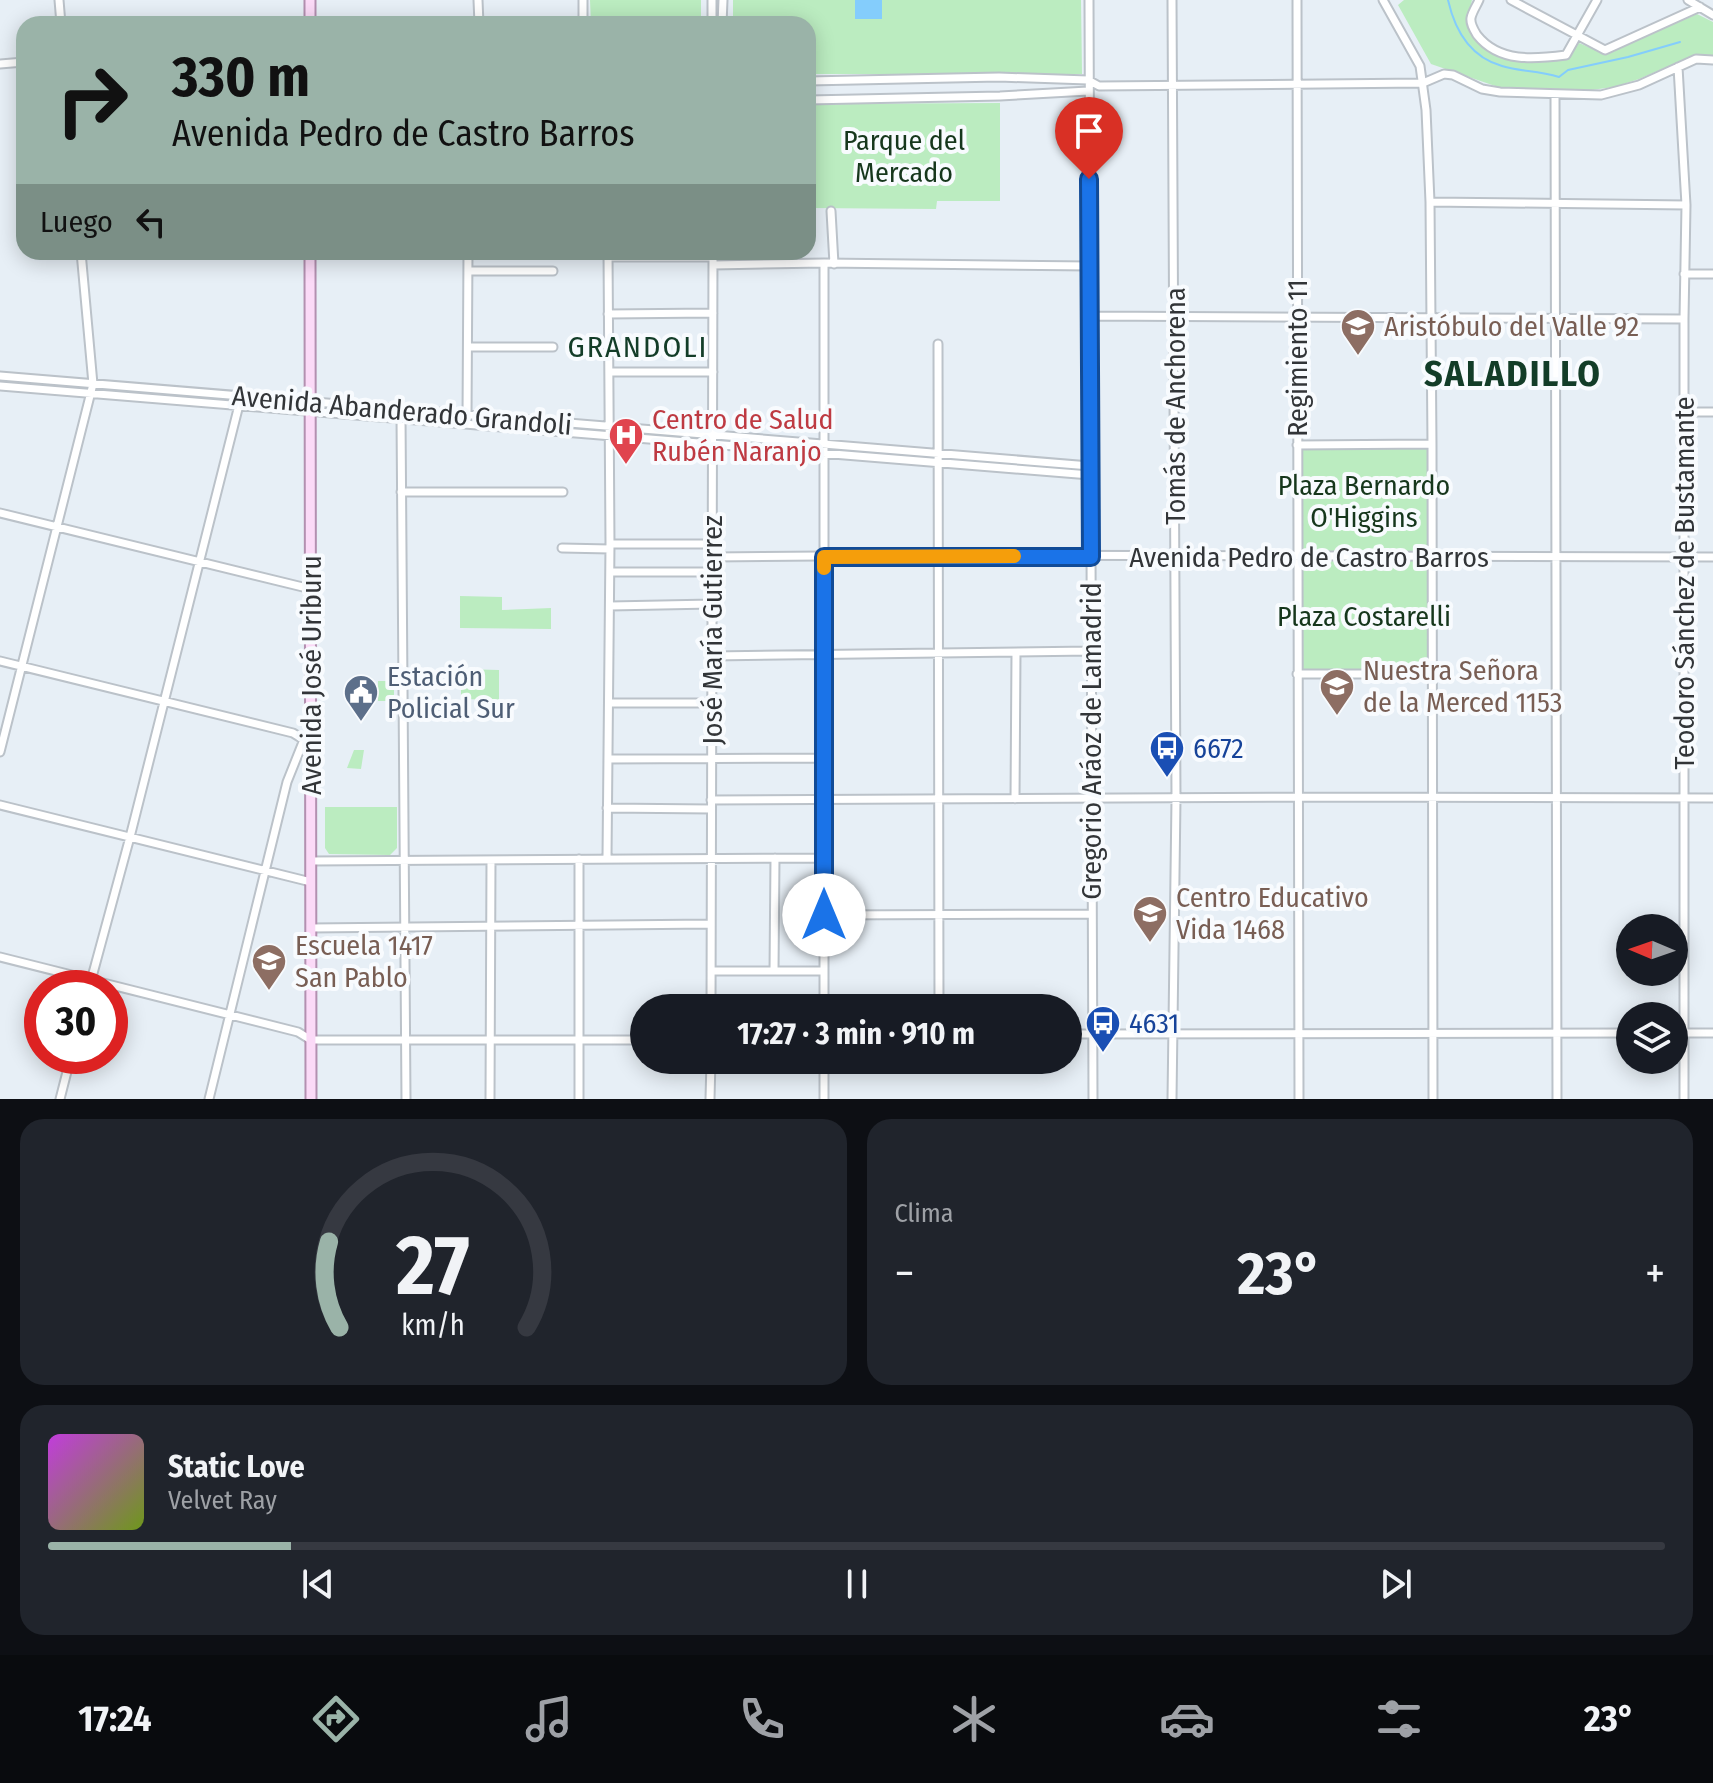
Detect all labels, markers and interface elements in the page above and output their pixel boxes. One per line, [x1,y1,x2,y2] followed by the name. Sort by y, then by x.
[172,44,310,111] text: 330 m
[40,48,144,152] icon: right
[1055,97,1123,179] pin
[1067,109,1111,153] icon: arrive
[172,112,635,156] text: Avenida Pedro de Castro Barros
[843,124,965,189] park label: Parque del Mercado
[129,200,173,244] icon: left
[40,204,113,240] text: Luego
[1281,279,1314,437] street label: Regimiento 11
[1159,287,1192,525] street label: Tomás de Anchorena
[1339,307,1377,357] school or university icon: Aristóbulo del Valle 92
[1384,310,1639,343] place label: Aristóbulo del Valle 92
[568,329,708,365] district label: GRANDOLI
[1424,352,1602,396] district label: SALADILLO
[231,379,573,442] street label: Avenida Abanderado Grandoli
[1668,397,1701,770] street label: Teodoro Sánchez de Bustamante
[652,403,834,468] place label: Centro de Salud Rubén Naranjo
[607,416,645,466] hospital icon: Centro de Salud Rubén Naranjo
[1278,469,1450,534] park label: Plaza Bernardo O'Higgins
[696,515,729,745] street label: José María Gutierrez
[1129,541,1489,574] street label: Avenida Pedro de Castro Barros
[295,555,328,795] street label: Avenida José Uriburu
[1075,582,1108,900] street label: Gregorio Aráoz de Lamadrid
[1277,600,1451,633] park label: Plaza Costarelli
[1363,654,1562,719] place label: Nuestra Señora de la Merced 1153
[387,660,515,725] place label: Estación Policial Sur
[1318,667,1356,717] school or university icon: Nuestra Señora de la Merced 1153
[342,673,380,723] public building icon: Estación Policial Sur
[1148,729,1186,779] bus stop icon: 6672
[1193,732,1244,765] place label: 6672
[782,873,866,957] position arrow
[1176,881,1369,946] place label: Centro Educativo Vida 1468
[1131,894,1169,944] school or university icon: Centro Educativo Vida 1468
[1616,914,1688,986] north arrow
[1616,914,1688,1074] map controls
[295,929,433,994] place label: Escuela 1417 San Pablo
[250,942,288,992] school or university icon: Escuela 1417 San Pablo
[24,970,128,1074] speed limit sign: 30
[1616,1002,1688,1074] button: layers
[1084,1004,1122,1054] bus stop icon: 4631
[1129,1007,1179,1040] place label: 4631
[737,1016,975,1052] text: 17:27 · 3 min · 910 m
[895,1198,954,1229] text: Clima
[395,1216,470,1316] text: 27
[1238,1238,1322,1310] text: 23°
[895,1247,914,1300] text: −
[1645,1247,1665,1300] text: +
[401,1308,465,1343] text: km/h
[168,1449,305,1485] text: Static Love
[168,1485,277,1516] text: Velvet Ray
[296,1562,340,1606] icon: previous
[835,1562,879,1606] icon: pause
[1374,1562,1418,1606] icon: next
[308,1691,364,1747] icon: directions
[521,1691,577,1747] icon: music
[734,1691,790,1747] icon: phone
[946,1691,1002,1747] icon: climate
[1159,1691,1215,1747] icon: car
[1371,1691,1427,1747] icon: filters
[78,1697,152,1741] text: 17:24
[1584,1697,1635,1741] text: 23°

